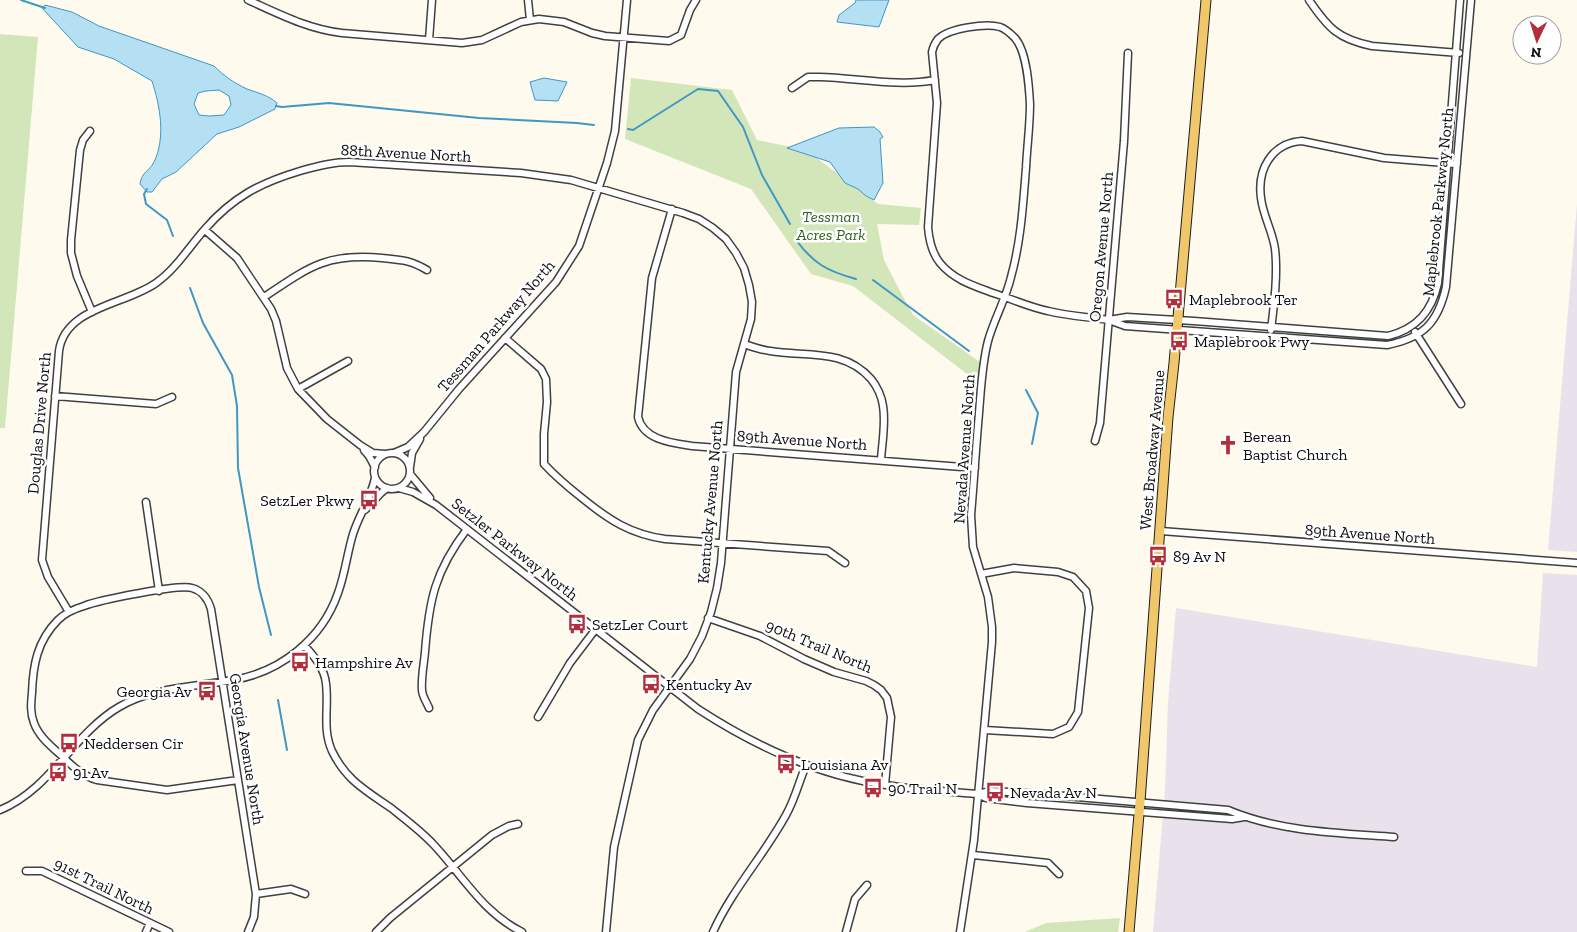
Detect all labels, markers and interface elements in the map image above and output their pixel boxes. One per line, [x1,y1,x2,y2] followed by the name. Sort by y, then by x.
[1512,15,1562,65] north arrow
[1530,44,1542,61] text: N
[1419,106,1457,297] street label: Maplebrook Parkway North
[340,140,472,166] street label: 88th Avenue North
[1085,171,1117,323] street label: Oregon Avenue North
[796,207,866,244] park label: Tessman Acres Park
[433,256,559,396] street label: Tessman Parkway North
[1163,288,1185,310] bus stop icon: Maplebrook Ter
[1189,290,1298,309] place label: Maplebrook Ter
[1168,330,1190,352] bus stop icon: Maplebrook Pwy
[1194,332,1310,351] place label: Maplebrook Pwy
[23,351,55,495] street label: Douglas Drive North
[1136,369,1168,531] street label: West Broadway Avenue
[949,374,979,524] street label: Nevada Avenue North
[693,420,727,584] street label: Kentucky Avenue North
[736,426,868,454] street label: 89th Avenue North
[1243,427,1348,464] place label: Berean Baptist Church
[1217,434,1239,456] church icon: Berean Baptist Church
[358,489,380,511] bus stop icon: SetzLer Pkwy
[260,491,355,510] place label: SetzLer Pkwy
[448,494,582,604] street label: Setzler Parkway North
[1304,520,1436,548] street label: 89th Avenue North
[1147,545,1169,567] bus stop icon: 89 Av N
[1173,547,1226,566] place label: 89 Av N
[566,613,588,635] bus stop icon: SetzLer Court
[592,615,688,634] place label: SetzLer Court
[763,615,875,677] street label: 90th Trail North
[289,651,311,673] bus stop icon: Hampshire Av
[315,653,413,672] place label: Hampshire Av
[226,672,268,826] street label: Georgia Avenue North
[640,673,662,695] bus stop icon: Kentucky Av
[666,675,752,694] place label: Kentucky Av
[196,680,218,702] bus stop icon: Georgia Av
[117,682,192,701] place label: Georgia Av
[58,732,80,754] bus stop icon: Neddersen Cir
[84,734,184,753] place label: Neddersen Cir
[775,753,797,775] bus stop icon: Louisiana Av
[801,755,888,774] place label: Louisiana Av
[47,761,69,783] bus stop icon: 91 Av
[73,763,109,782] place label: 91 Av
[862,777,884,799] bus stop icon: 90 Trail N
[888,779,958,798] place label: 90 Trail N
[984,781,1006,803] bus stop icon: Nevada Av N
[1010,783,1097,802] place label: Nevada Av N
[51,854,157,918] street label: 91st Trail North

